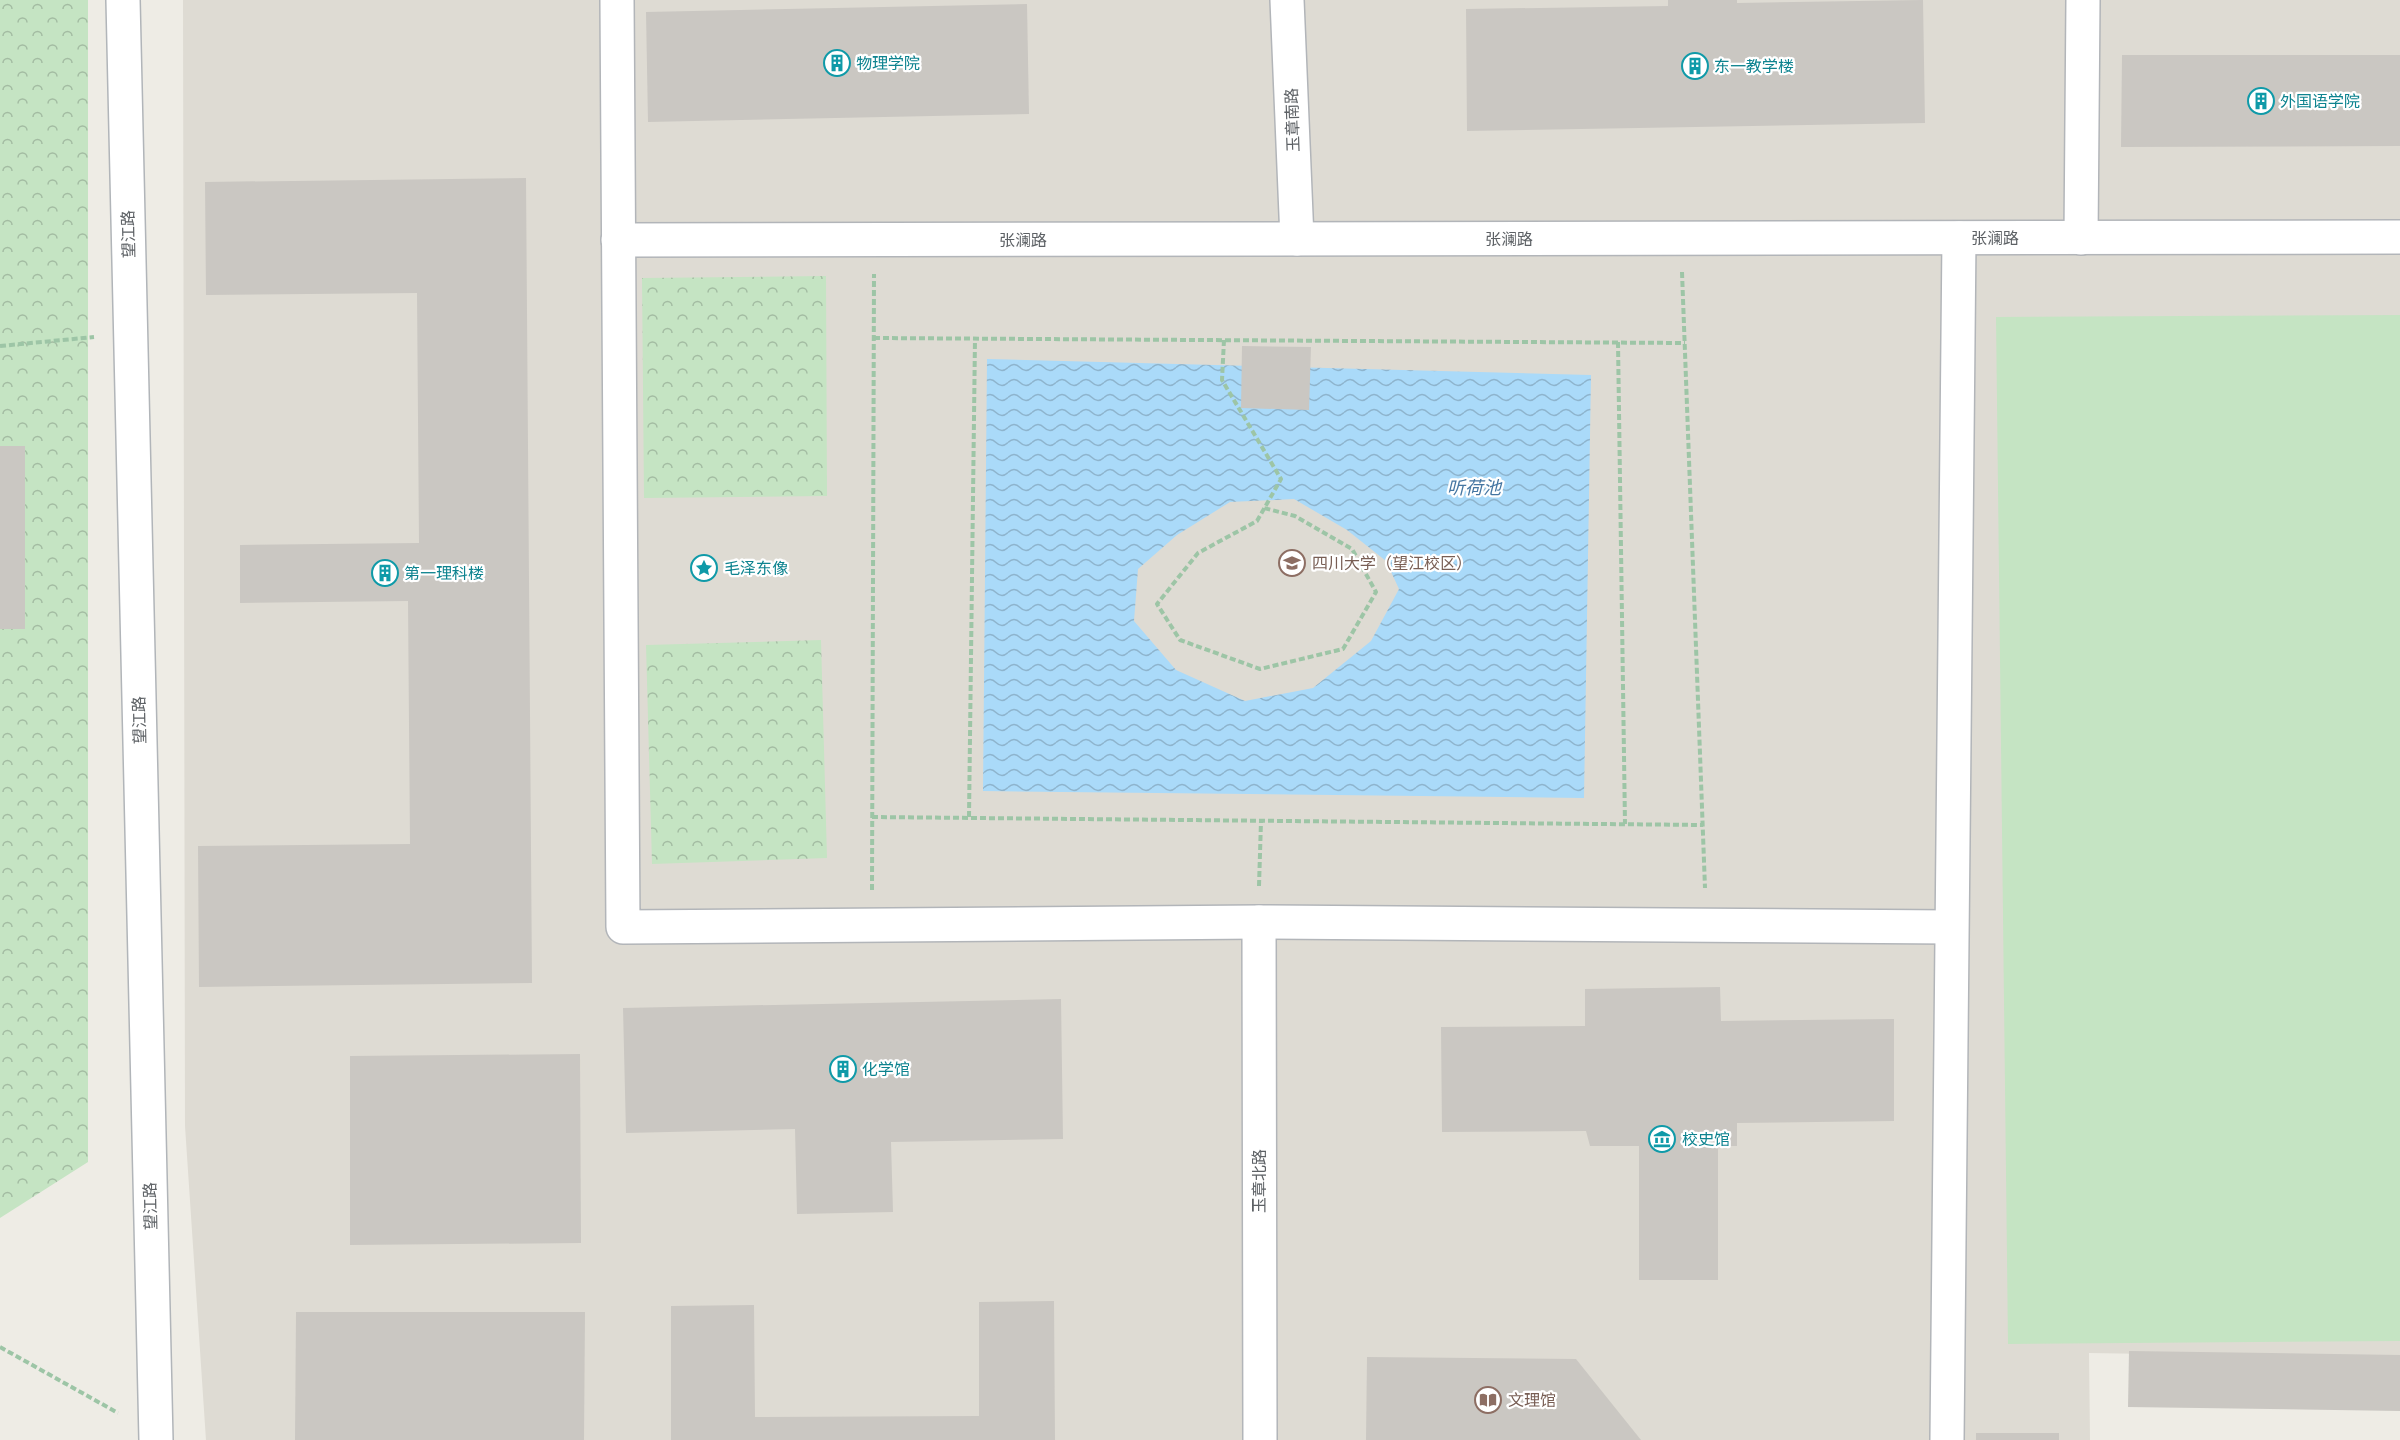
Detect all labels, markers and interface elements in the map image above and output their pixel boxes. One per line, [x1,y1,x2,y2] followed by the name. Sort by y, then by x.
[822,48,852,78] building icon: 物理学院
[1680,51,1710,81] building icon: 东一教学楼
[856,53,920,73] place label: 物理学院
[1714,56,1794,76] place label: 东一教学楼
[2246,86,2276,116] building icon: 外国语学院
[1281,88,1303,152] street label: 玉章南路
[2280,91,2360,111] place label: 外国语学院
[118,210,138,258] street label: 望江路
[1971,228,2019,248] street label: 张澜路
[1485,229,1533,249] street label: 张澜路
[999,230,1047,250] street label: 张澜路
[1447,476,1503,499] water label: 听荷池
[1277,548,1307,578] school or university icon: 四川大学（望江校区）
[689,553,719,583] place icon: 毛泽东像
[1312,553,1472,573] place label: 四川大学（望江校区）
[370,558,400,588] building icon: 第一理科楼
[724,558,788,578] place label: 毛泽东像
[404,563,484,583] place label: 第一理科楼
[129,696,149,744] street label: 望江路
[828,1054,858,1084] building icon: 化学馆
[862,1059,910,1079] place label: 化学馆
[1647,1124,1677,1154] museum icon: 校史馆
[1682,1129,1730,1149] place label: 校史馆
[1249,1149,1269,1213] street label: 玉章北路
[140,1182,160,1230] street label: 望江路
[1473,1385,1503,1415] library icon: 文理馆
[1508,1390,1556,1410] place label: 文理馆

